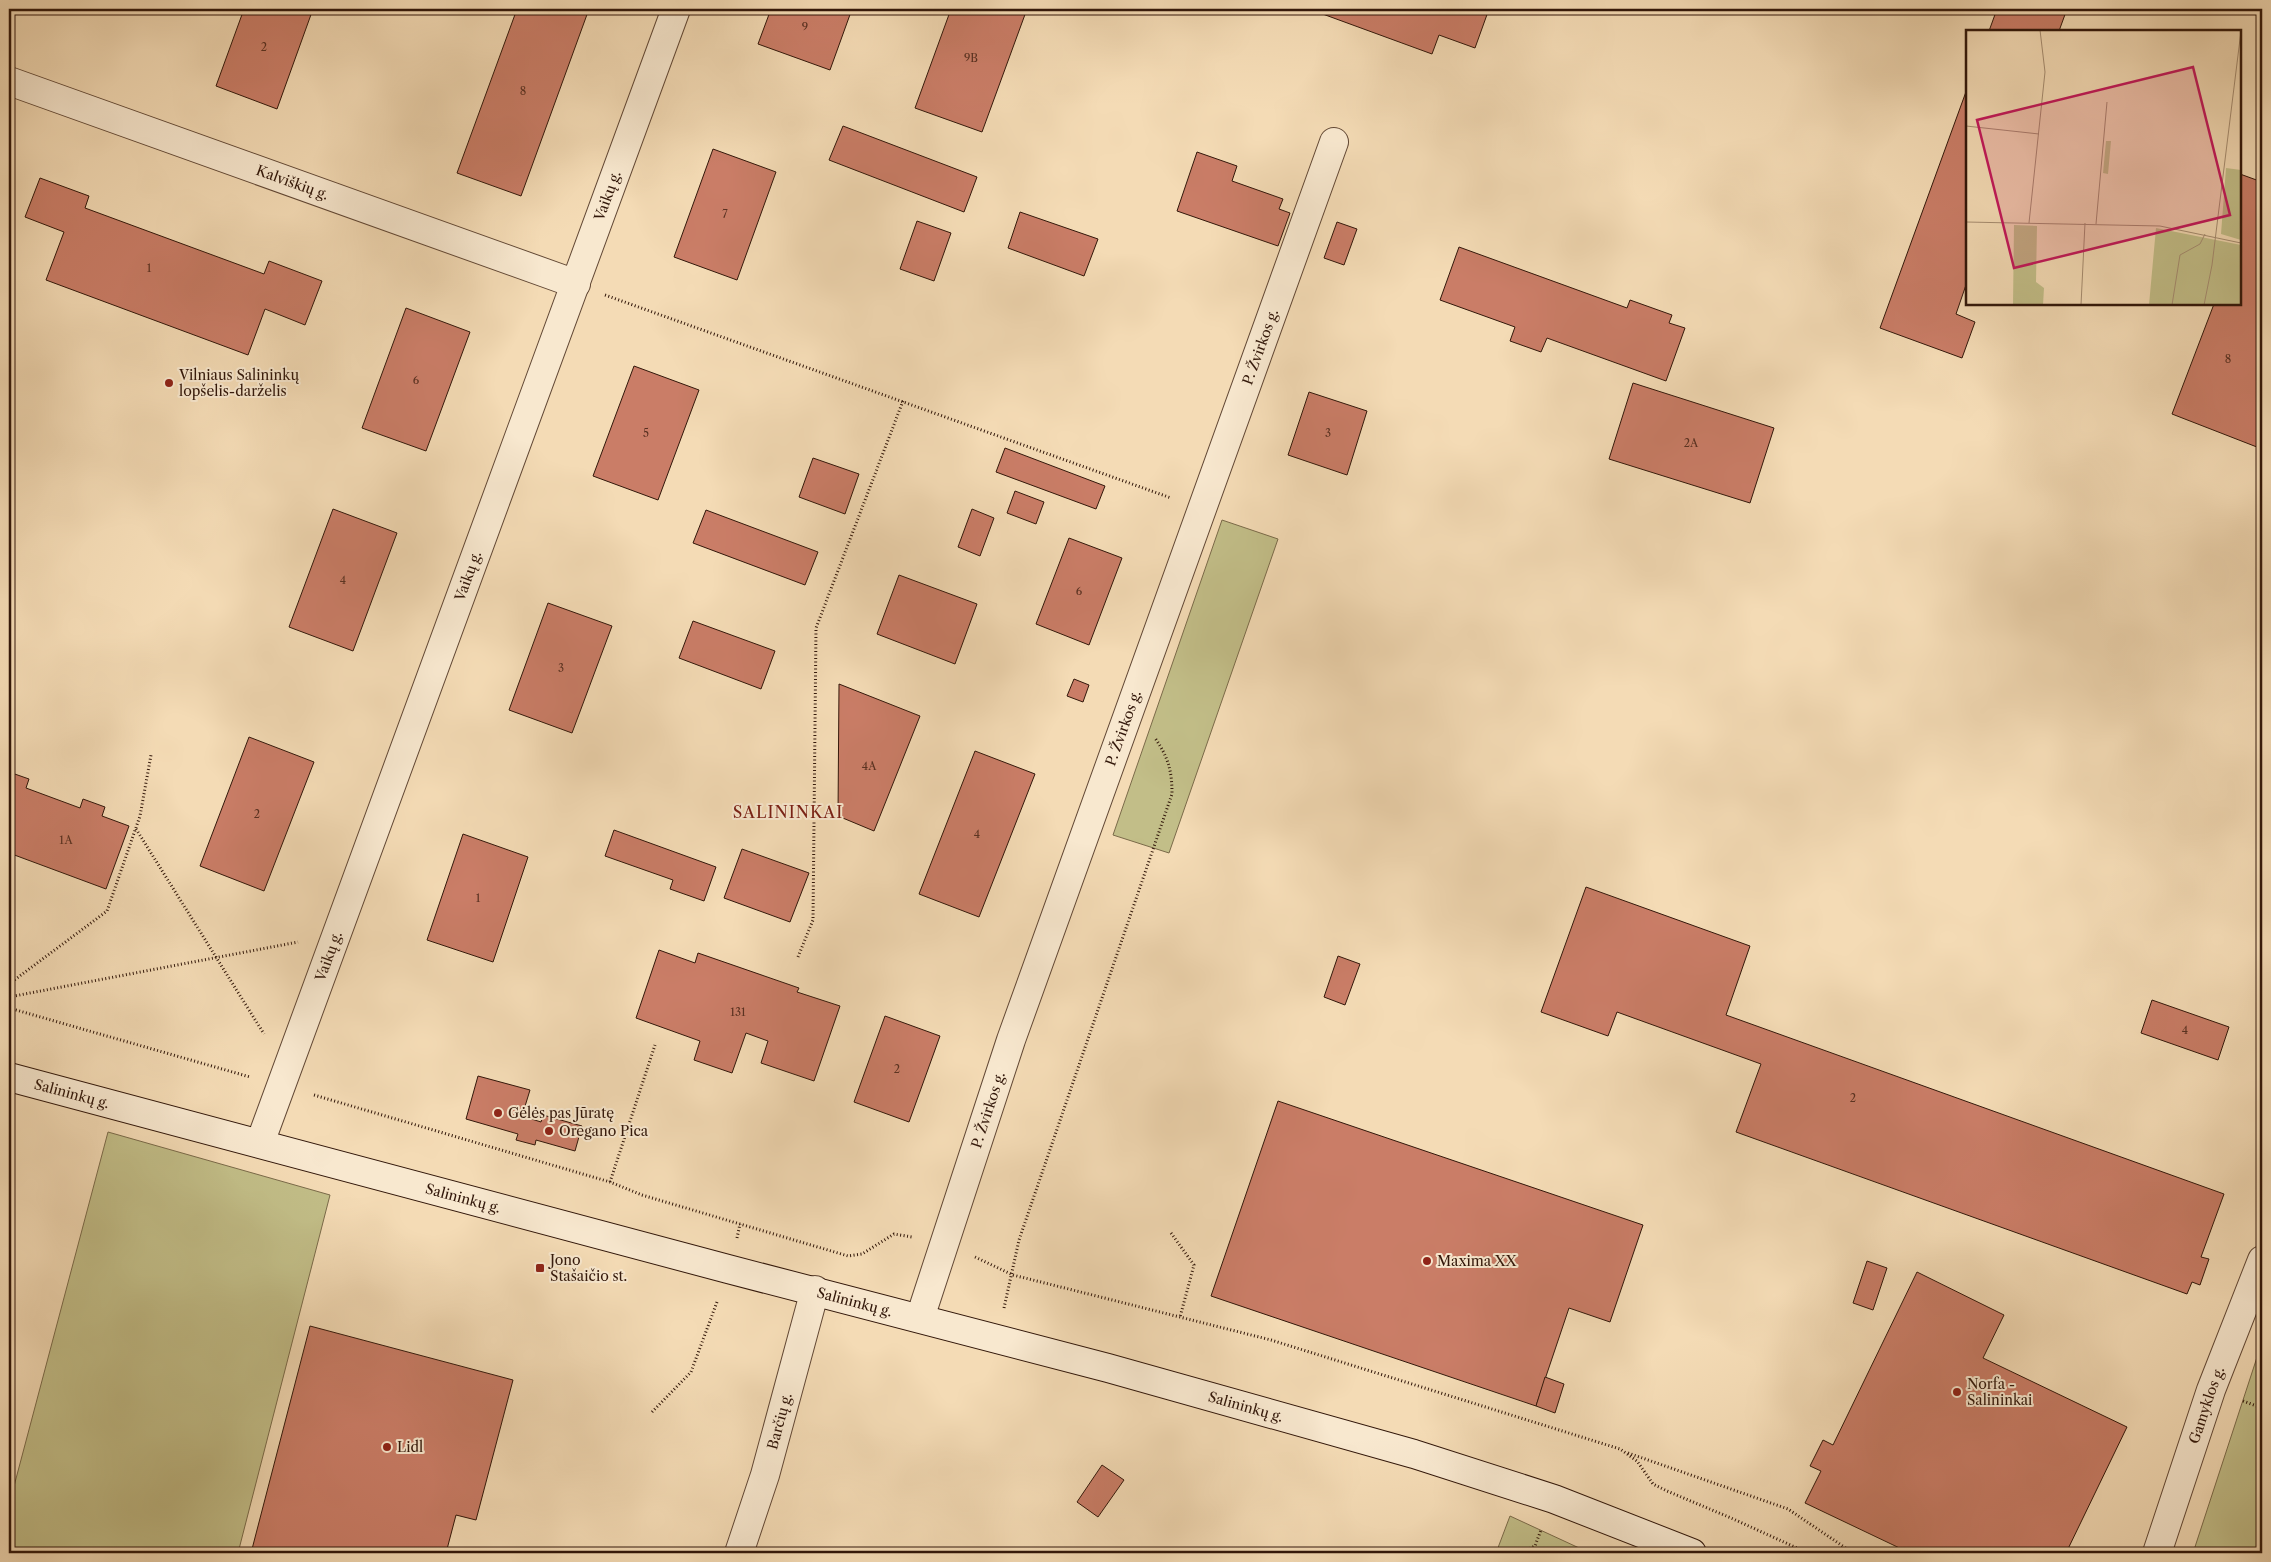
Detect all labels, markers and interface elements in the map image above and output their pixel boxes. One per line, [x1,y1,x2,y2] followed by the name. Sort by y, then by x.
[802,20,808,34] house number: 9
[1966,30,2241,305] inset map
[261,40,267,54] house number: 2
[964,51,978,65] house number: 9B
[520,84,526,98] house number: 8
[254,161,331,204] street label: Kalviškių g.
[590,168,625,224] street label: Vaikų g.
[722,207,728,221] house number: 7
[147,261,152,275] house number: 1
[1238,307,1282,387] street label: P. Žvirkos g.
[2225,352,2231,366] house number: 8
[178,366,299,400] place label: Vilniaus Salininkų lopšelis-darželis
[413,373,420,387] house number: 6
[163,377,175,389] marker: Vilniaus Salininkų lopšelis-darželis
[643,426,649,440] house number: 5
[1325,426,1331,440] house number: 3
[1684,436,1699,450] house number: 2A
[450,549,485,604] street label: Vaikų g.
[340,573,346,587] house number: 4
[1076,584,1083,598] house number: 6
[558,661,564,675] house number: 3
[1101,688,1145,768] street label: P. Žvirkos g.
[862,759,877,773] house number: 4A
[733,802,843,822] district label: SALININKAI
[254,807,260,821] house number: 2
[974,827,980,841] house number: 4
[59,833,73,847] house number: 1A
[476,891,481,905] house number: 1
[311,929,346,985] street label: Vaikų g.
[730,1005,746,1019] house number: 131
[2182,1023,2188,1037] house number: 4
[894,1062,900,1076] house number: 2
[967,1069,1009,1150] street label: P. Žvirkos g.
[32,1075,111,1112] street label: Salininkų g.
[1850,1091,1856,1105] house number: 2
[508,1104,614,1122] place label: Gėlės pas Jūratę
[492,1107,504,1119] marker: Gėlės pas Jūratę
[559,1122,649,1140] place label: Oregano Pica
[543,1125,555,1137] marker: Oregano Pica
[423,1180,503,1217] street label: Salininkų g.
[548,1251,627,1285] place label: Jono Stašaičio st.
[1437,1252,1518,1270] place label: Maxima XX
[1421,1255,1433,1267] marker: Maxima XX
[534,1262,546,1274] marker: Jono Stašaičio st.
[815,1284,894,1320] street label: Salininkų g.
[2185,1364,2228,1446] street label: Gamyklos g.
[1967,1375,2032,1409] place label: Norfa - Salininkai
[1951,1386,1963,1398] marker: Norfa - Salininkai
[1206,1388,1285,1426] street label: Salininkų g.
[763,1391,796,1451] street label: Barčių g.
[397,1438,423,1456] place label: Lidl
[381,1441,393,1453] marker: Lidl

